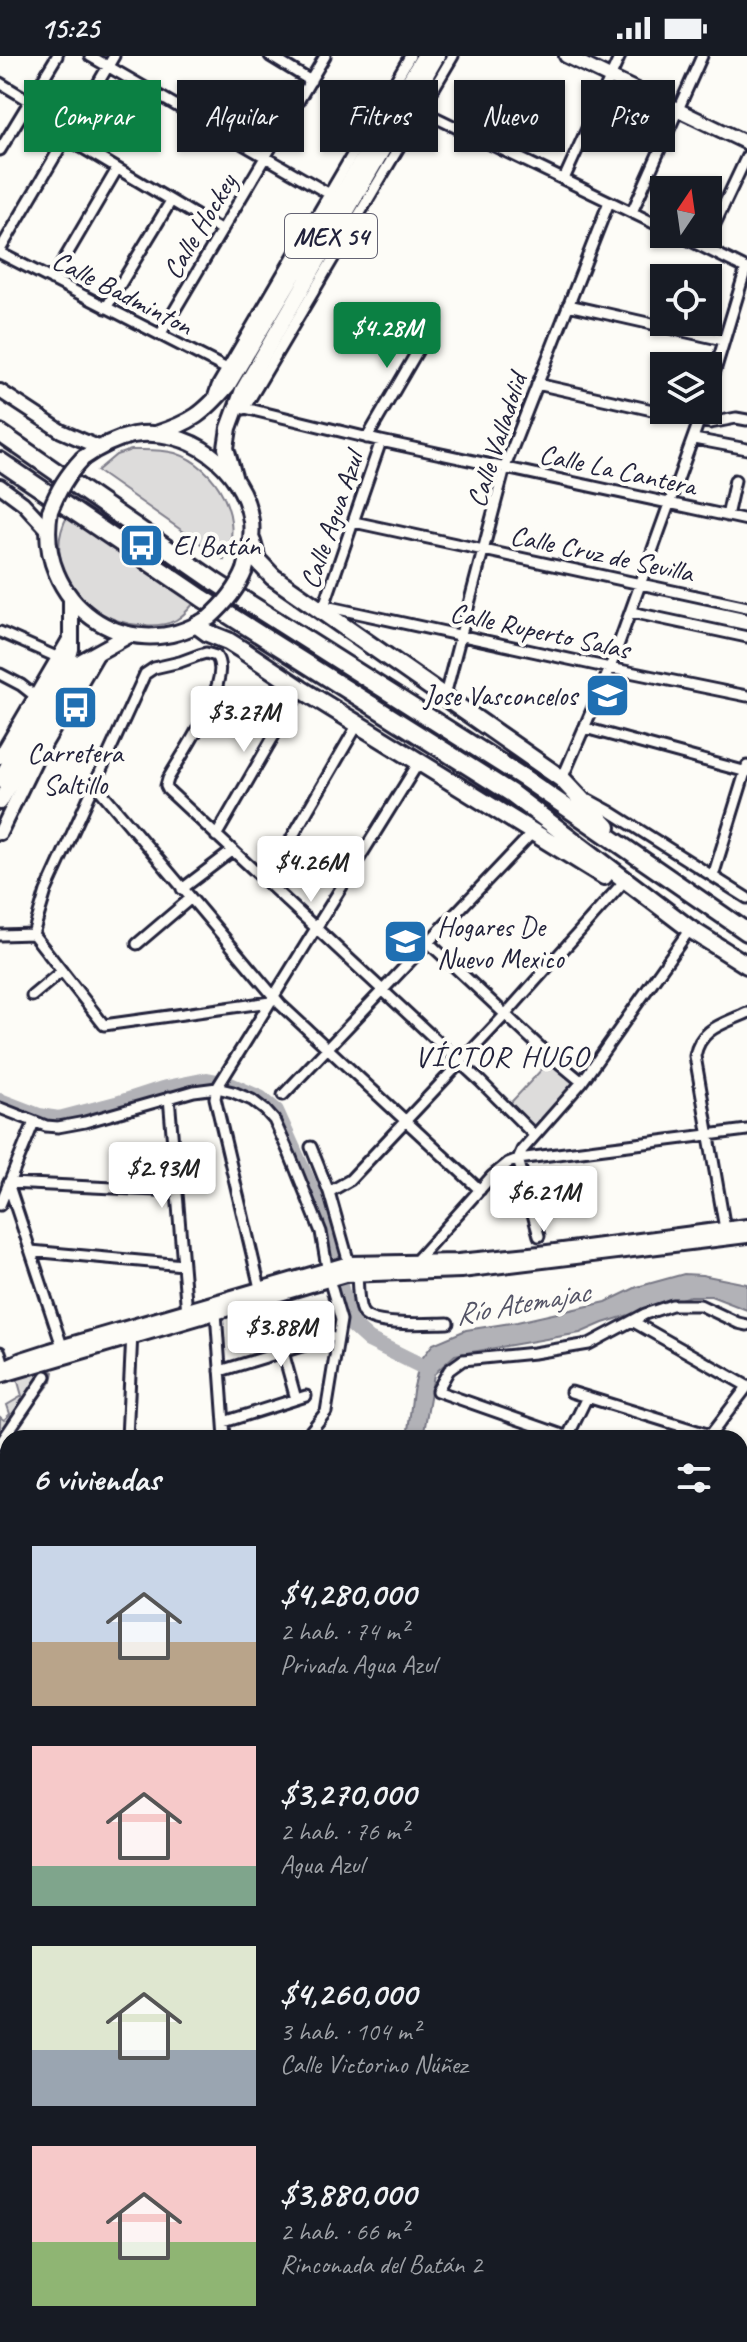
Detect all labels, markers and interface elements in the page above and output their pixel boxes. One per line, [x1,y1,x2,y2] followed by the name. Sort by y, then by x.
[40,9,99,47] text: 15:25
[24,80,161,152] chip: Comprar
[177,80,304,152] chip: Alquilar
[320,80,438,152] chip: Filtros
[454,80,565,152] chip: Nuevo
[581,80,675,152] chip: Piso
[155,165,246,285] street label: Calle Hockey
[650,176,722,248] north arrow
[650,176,722,424] map controls
[285,214,377,258] road number: MEX 54
[47,242,200,343] street label: Calle Badminton
[650,264,722,336] button: locate
[322,302,452,370] pin: $4.28M
[352,311,422,344] text: $4.28M
[650,352,722,424] button: layers
[458,365,536,511] street label: Calle Valladolid
[536,436,702,504] street label: Calle La Cantera
[292,442,373,593] street label: Calle Agua Azul
[507,517,698,590] street label: Calle Cruz de Sevilla
[118,521,166,569] bus stop icon: El Batán
[173,528,262,563] place label: El Batán
[447,594,635,667] street label: Calle Ruperto Salas
[584,671,632,719] school or university icon: Jose Vasconcelos
[422,678,579,713] place label: Jose Vasconcelos
[51,684,99,732] bus stop icon: Carretera Saltillo
[179,686,309,754] pin: $3.27M
[209,695,279,728] text: $3.27M
[27,735,124,802] place label: Carretera Saltillo
[246,836,376,904] pin: $4.26M
[275,845,347,878] text: $4.26M
[437,909,566,976] place label: Hogares De Nuevo Mexico
[382,918,430,966] school or university icon: Hogares De Nuevo Mexico
[414,1037,591,1075] district label: VÍCTOR HUGO
[97,1142,227,1210] pin: $2.93M
[127,1151,197,1184] text: $2.93M
[479,1166,609,1234] pin: $6.21M
[508,1175,580,1208] text: $6.21M
[452,1272,595,1333] water label: Río Atemajac
[216,1301,346,1369] pin: $3.88M
[246,1310,316,1343] text: $3.88M
[672,1456,716,1500] icon: filters
[32,1457,160,1500] text: 6 viviendas
[280,1572,416,1615] text: $4,280,000
[96,1578,192,1674] icon: home
[280,1615,408,1648] text: 2 hab. · 74 m²
[280,1648,437,1681] text: Privada Agua Azul
[280,1772,416,1815] text: $3,270,000
[96,1778,192,1874] icon: home
[280,1815,408,1848] text: 2 hab. · 76 m²
[280,1848,364,1881] text: Agua Azul
[280,1972,417,2015] text: $4,260,000
[96,1978,192,2074] icon: home
[280,2015,420,2048] text: 3 hab. · 104 m²
[280,2048,467,2081] text: Calle Victorino Núñez
[280,2172,416,2215] text: $3,880,000
[96,2178,192,2274] icon: home
[280,2215,408,2248] text: 2 hab. · 66 m²
[280,2248,482,2281] text: Rinconada del Batán 2

